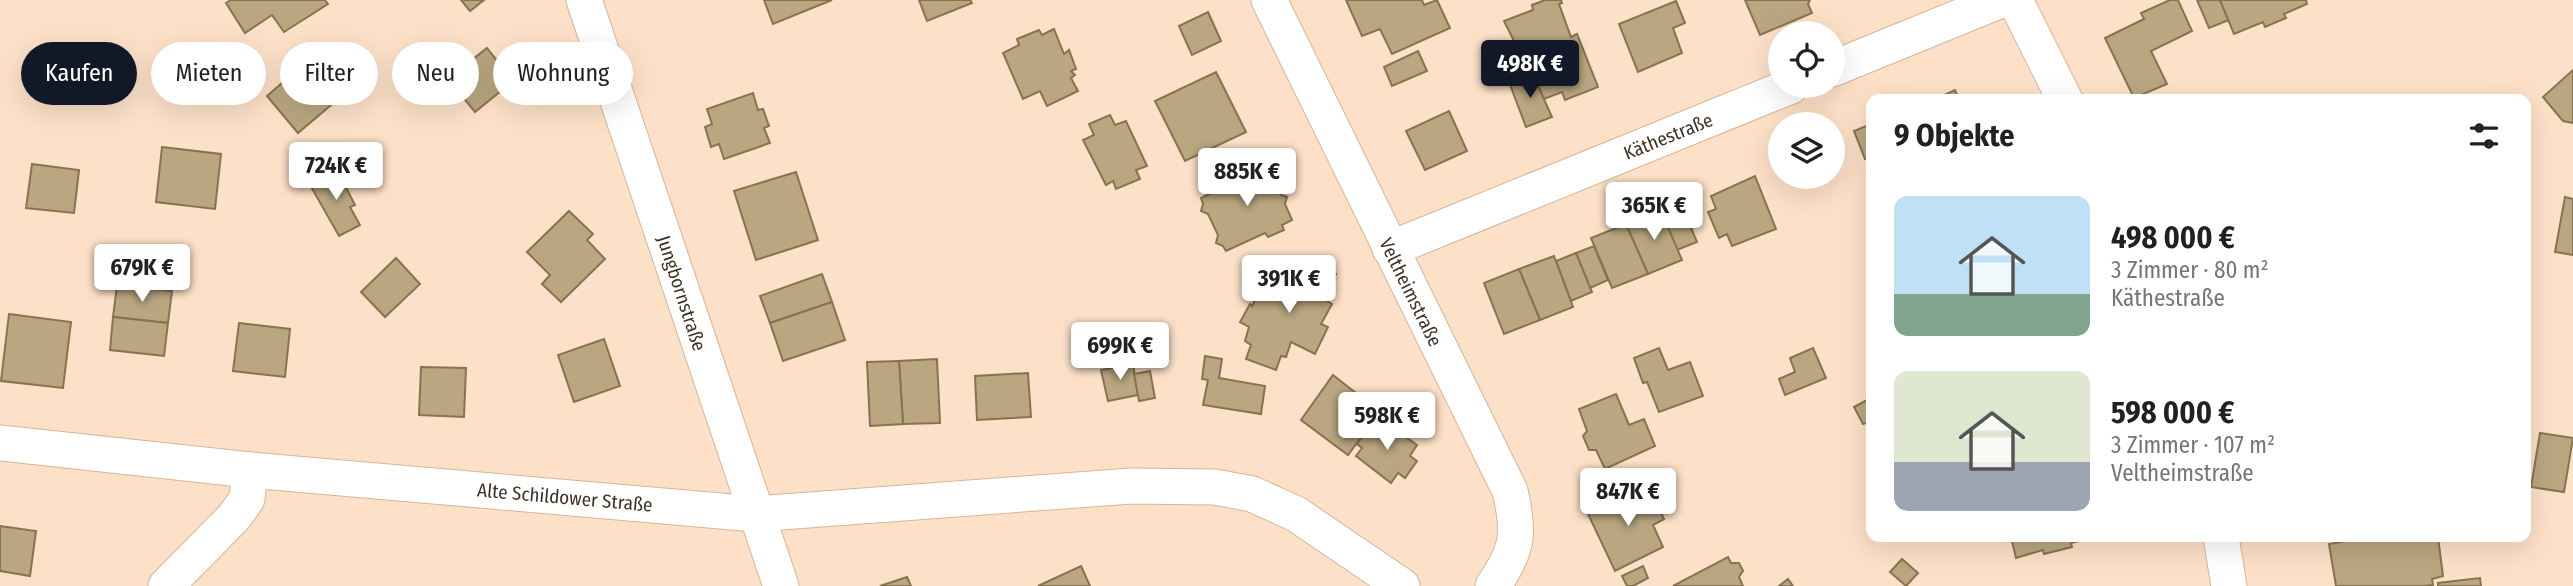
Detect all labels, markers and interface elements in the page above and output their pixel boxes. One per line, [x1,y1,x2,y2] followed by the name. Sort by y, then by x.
[1768,21,1845,189] map controls
[1768,21,1845,98] button: locate
[1473,41,1587,100] pin: 498K €
[21,42,137,105] chip: Kaufen
[151,42,266,105] chip: Mieten
[280,42,378,105] chip: Filter
[392,42,479,105] chip: Neu
[493,42,633,105] chip: Wohnung
[1497,49,1563,77] text: 498K €
[1620,108,1716,165] street label: Käthestraße
[1768,112,1845,189] button: layers
[2465,117,2503,155] icon: filters
[1894,118,2014,154] text: 9 Objekte
[279,142,393,202] pin: 724K €
[1190,148,1304,208] pin: 885K €
[305,151,367,179] text: 724K €
[1214,157,1280,185] text: 885K €
[1597,182,1711,242] pin: 365K €
[1622,191,1686,219] text: 365K €
[2111,220,2235,256] text: 498 000 €
[1950,224,2034,308] icon: home
[652,233,711,354] street label: Jungbornstraße
[1374,234,1447,350] street label: Veltheimstraße
[85,244,199,304] pin: 679K €
[110,253,174,281] text: 679K €
[1232,256,1346,315] pin: 391K €
[2111,256,2269,284] text: 3 Zimmer · 80 m²
[1258,264,1320,292] text: 391K €
[2111,284,2225,312] text: Käthestraße
[1063,322,1177,382] pin: 699K €
[1087,331,1153,359] text: 699K €
[1330,392,1444,452] pin: 598K €
[2111,395,2234,431] text: 598 000 €
[1950,399,2034,483] icon: home
[1354,401,1420,429] text: 598K €
[2111,431,2275,459] text: 3 Zimmer · 107 m²
[2111,459,2254,487] text: Veltheimstraße
[1571,468,1685,528] pin: 847K €
[1596,477,1660,505] text: 847K €
[476,478,653,517] street label: Alte Schildower Straße

